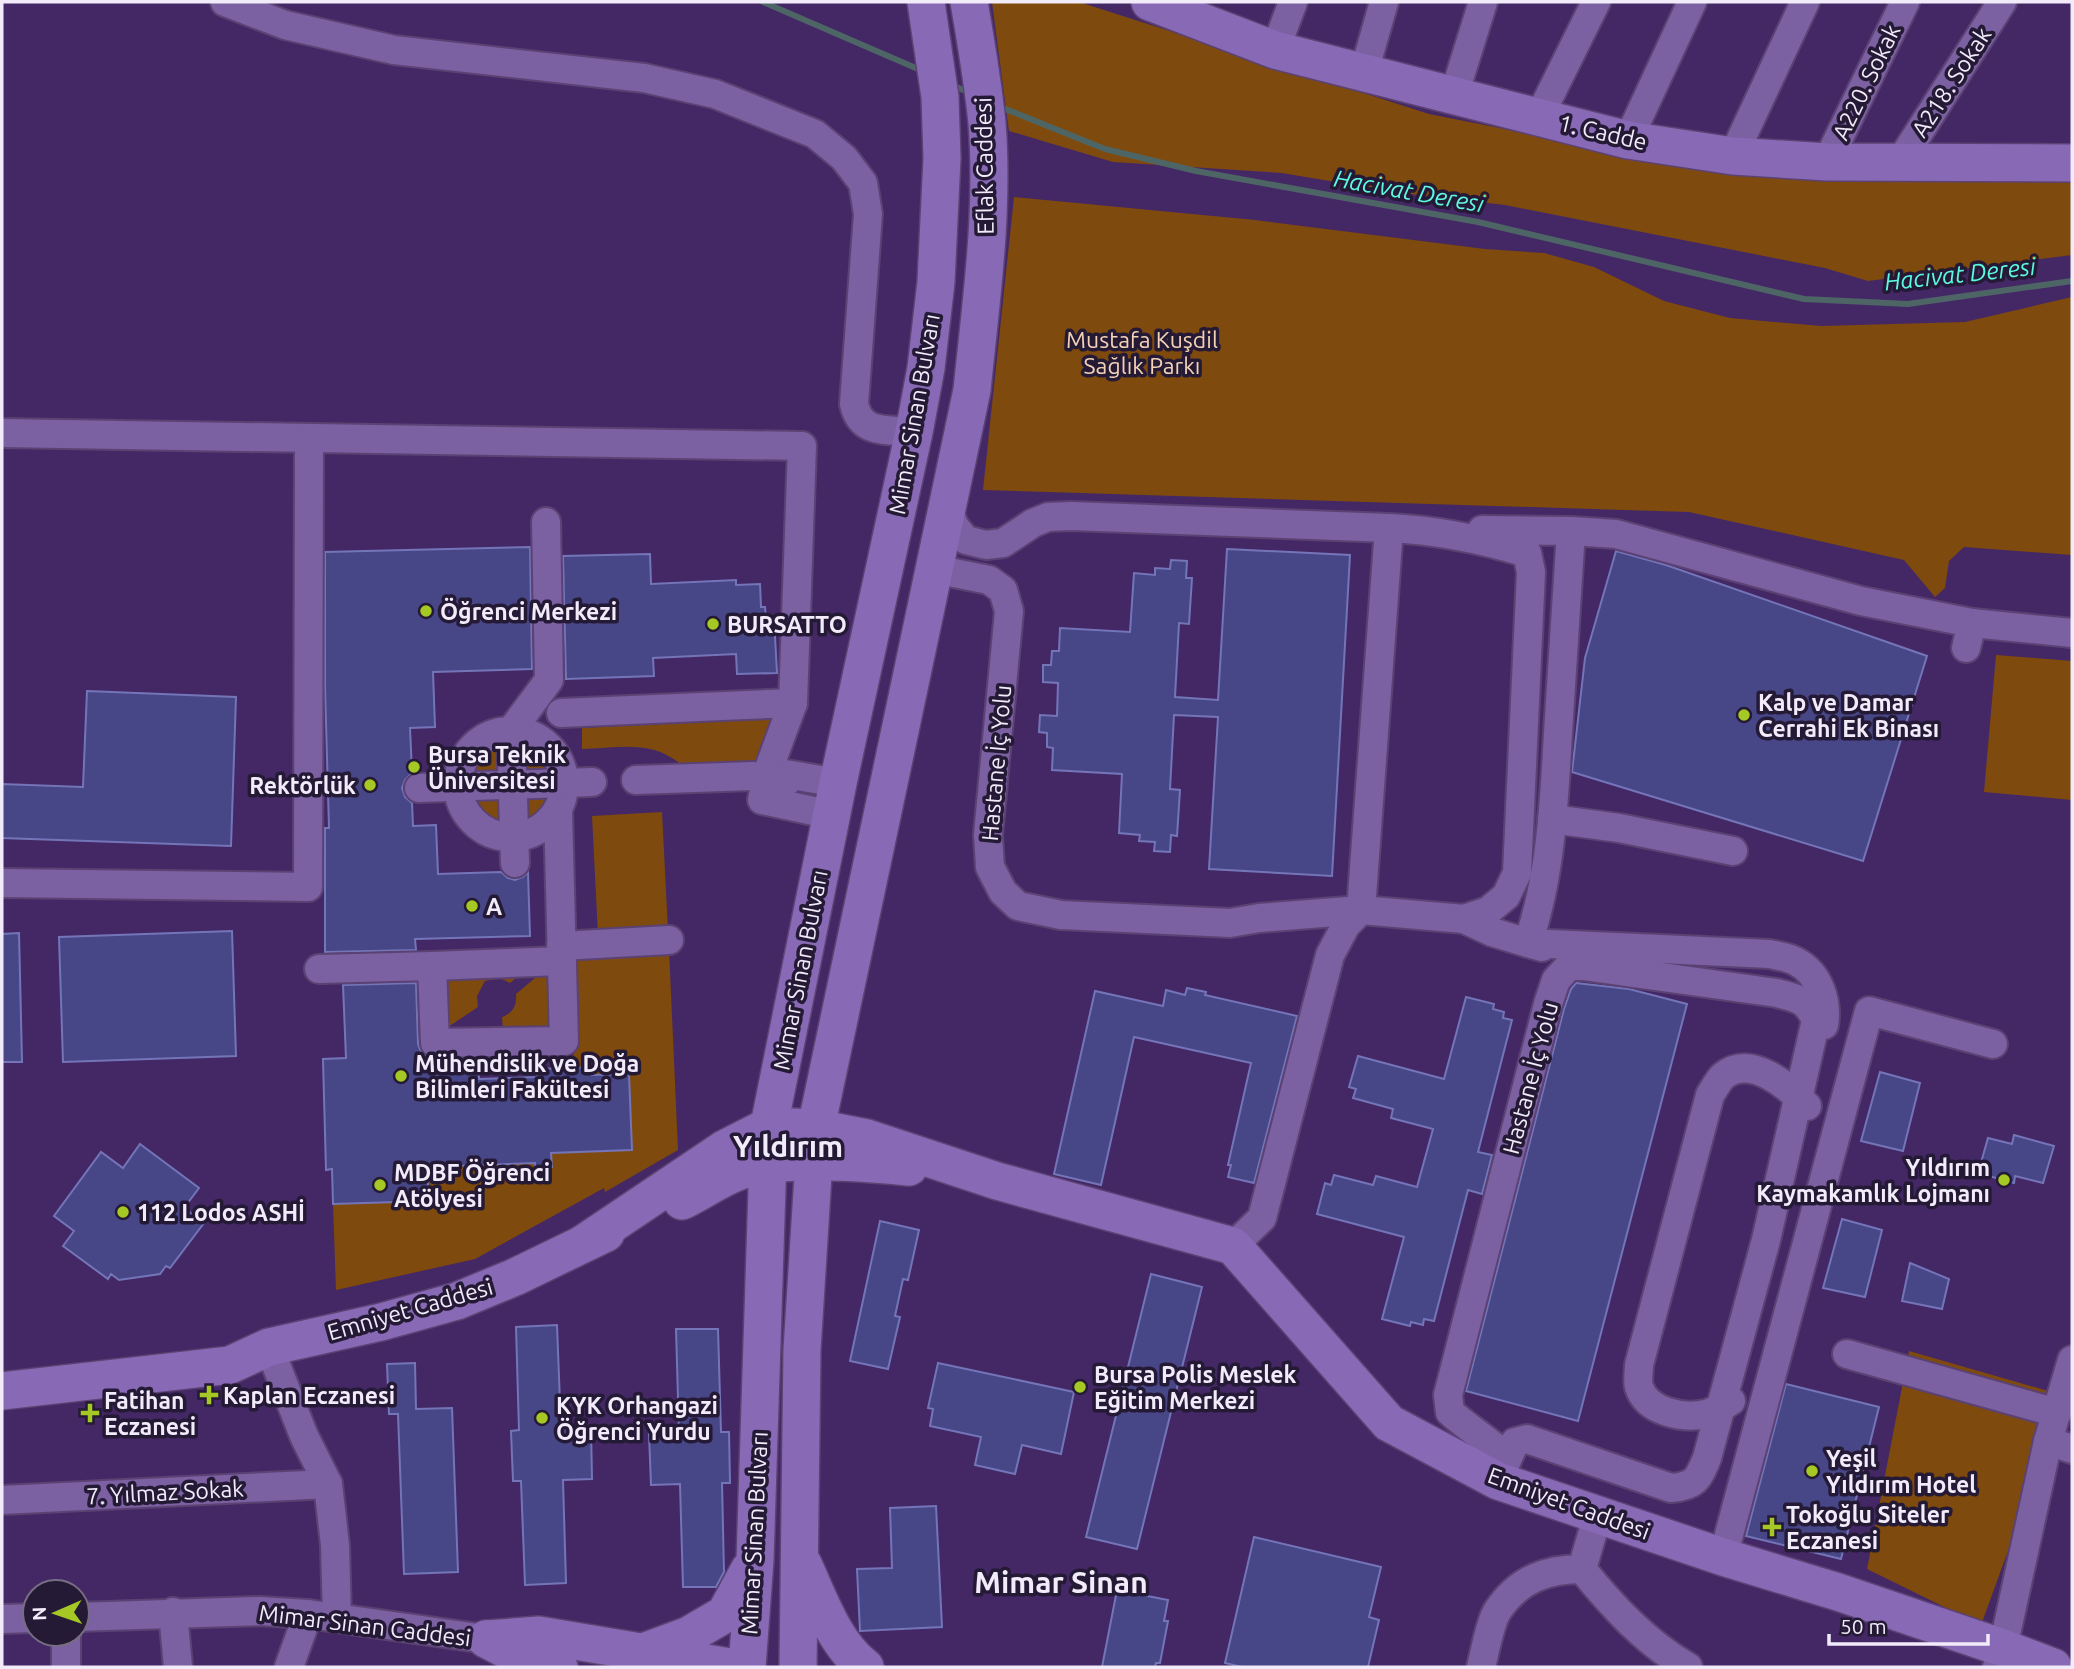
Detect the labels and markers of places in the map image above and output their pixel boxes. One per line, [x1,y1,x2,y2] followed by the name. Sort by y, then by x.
[440,597,617,624] place label: Öğrenci Merkezi
[418,603,434,619] marker: Öğrenci Merkezi
[727,612,847,637] place label: BURSATTO
[705,616,721,632] marker: BURSATTO
[1758,690,1939,741] place label: Kalp ve Damar Cerrahi Ek Binası
[1736,707,1752,723] marker: Kalp ve Damar Cerrahi Ek Binası
[428,742,566,793] place label: Bursa Teknik Üniversitesi
[406,759,422,775] marker: Bursa Teknik Üniversitesi
[249,773,356,798] place label: Rektörlük
[362,777,378,793] marker: Rektörlük
[486,894,502,919] place label: A
[464,898,480,914] marker: A
[415,1051,639,1102] place label: Mühendislik ve Doğa Bilimleri Fakültesi
[393,1068,409,1084] marker: Mühendislik ve Doğa Bilimleri Fakültesi
[1756,1155,1990,1206] place label: Yıldırım Kaymakamlık Lojmanı
[394,1158,550,1211] place label: MDBF Öğrenci Atölyesi
[1996,1172,2012,1188] marker: Yıldırım Kaymakamlık Lojmanı
[372,1177,388,1193] marker: MDBF Öğrenci Atölyesi
[137,1199,305,1225] place label: 112 Lodos ASHİ
[115,1204,131,1220] marker: 112 Lodos ASHİ
[1094,1362,1296,1413] place label: Bursa Polis Meslek Eğitim Merkezi
[1072,1379,1088,1395] marker: Bursa Polis Meslek Eğitim Merkezi
[223,1383,395,1408] place label: Kaplan Eczanesi
[201,1387,217,1403] marker: Kaplan Eczanesi
[104,1388,196,1439] place label: Fatihan Eczanesi
[556,1393,718,1444] place label: KYK Orhangazi Öğrenci Yurdu
[82,1405,98,1421] marker: Fatihan Eczanesi
[534,1410,550,1426] marker: KYK Orhangazi Öğrenci Yurdu
[1826,1446,1976,1497] place label: Yeşil Yıldırım Hotel
[1804,1463,1820,1479] marker: Yeşil Yıldırım Hotel
[1786,1502,1950,1553] place label: Tokoğlu Siteler Eczanesi
[1764,1519,1780,1535] marker: Tokoğlu Siteler Eczanesi

